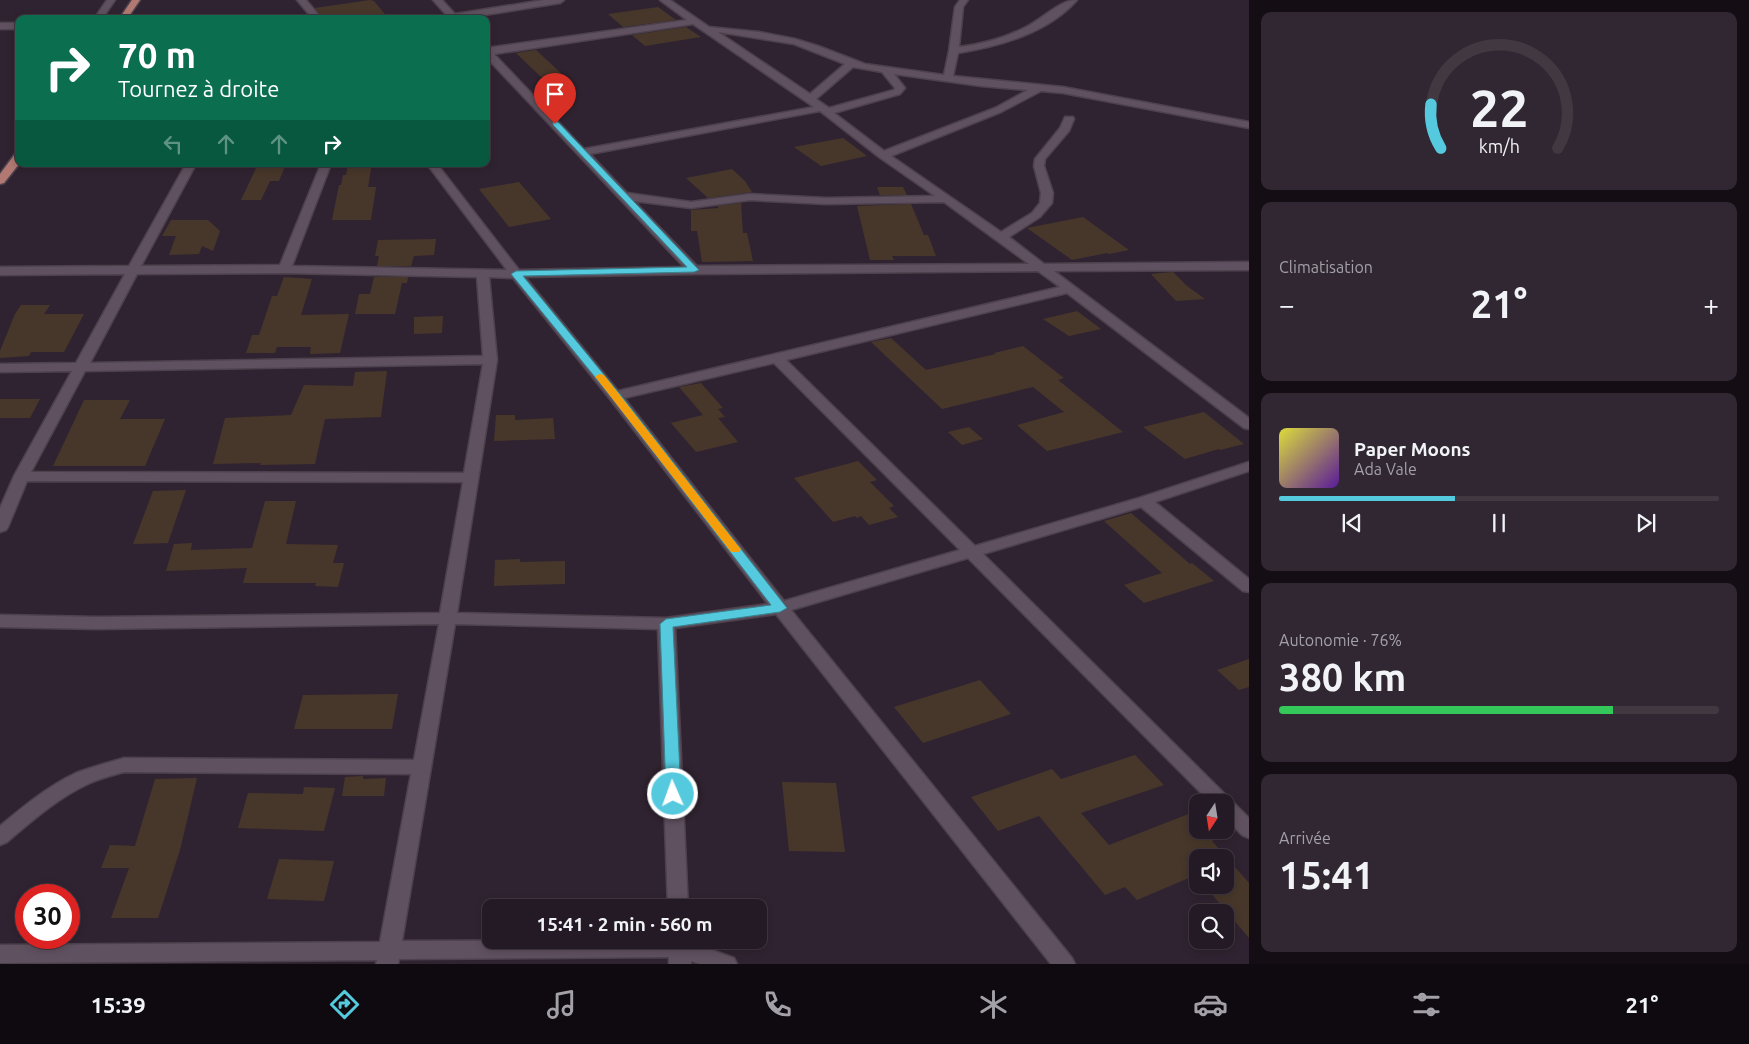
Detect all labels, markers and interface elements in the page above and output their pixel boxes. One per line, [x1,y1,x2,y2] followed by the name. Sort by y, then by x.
[35,35,100,100] icon: right
[118,35,196,75] text: 70 m
[534,73,576,124] pin
[118,76,279,101] text: Tournez à droite
[1470,79,1528,137] text: 22
[541,80,569,108] icon: arrive
[159,130,187,158] icon: left
[212,130,240,158] icon: ahead
[265,130,293,158] icon: ahead
[318,130,346,158] icon: right
[1478,136,1520,156] text: km/h
[1279,258,1373,276] text: Climatisation
[1471,283,1527,325] text: 21°
[1279,289,1295,320] text: −
[1703,289,1719,320] text: +
[1354,438,1471,460] text: Paper Moons
[1354,460,1417,478] text: Ada Vale
[1338,509,1366,537] icon: previous
[1485,509,1513,537] icon: pause
[1632,509,1660,537] icon: next
[1279,631,1402,649] text: Autonomie · 76%
[1279,656,1406,698] text: 380 km
[646,767,698,819] position arrow
[1189,794,1234,839] north arrow
[1189,794,1234,949] map controls
[1279,829,1331,847] text: Arrivée
[1189,849,1234,894] button: sound
[1279,854,1374,896] text: 15:41
[15,884,80,949] speed limit sign: 30
[1189,904,1234,949] button: search
[537,913,712,935] text: 15:41 · 2 min · 560 m
[327,987,362,1022] icon: directions
[544,987,579,1022] icon: music
[760,987,795,1022] icon: phone
[976,987,1011,1022] icon: climate
[1193,987,1228,1022] icon: car
[1409,987,1444,1022] icon: filters
[91,992,146,1017] text: 15:39
[1626,992,1658,1017] text: 21°

